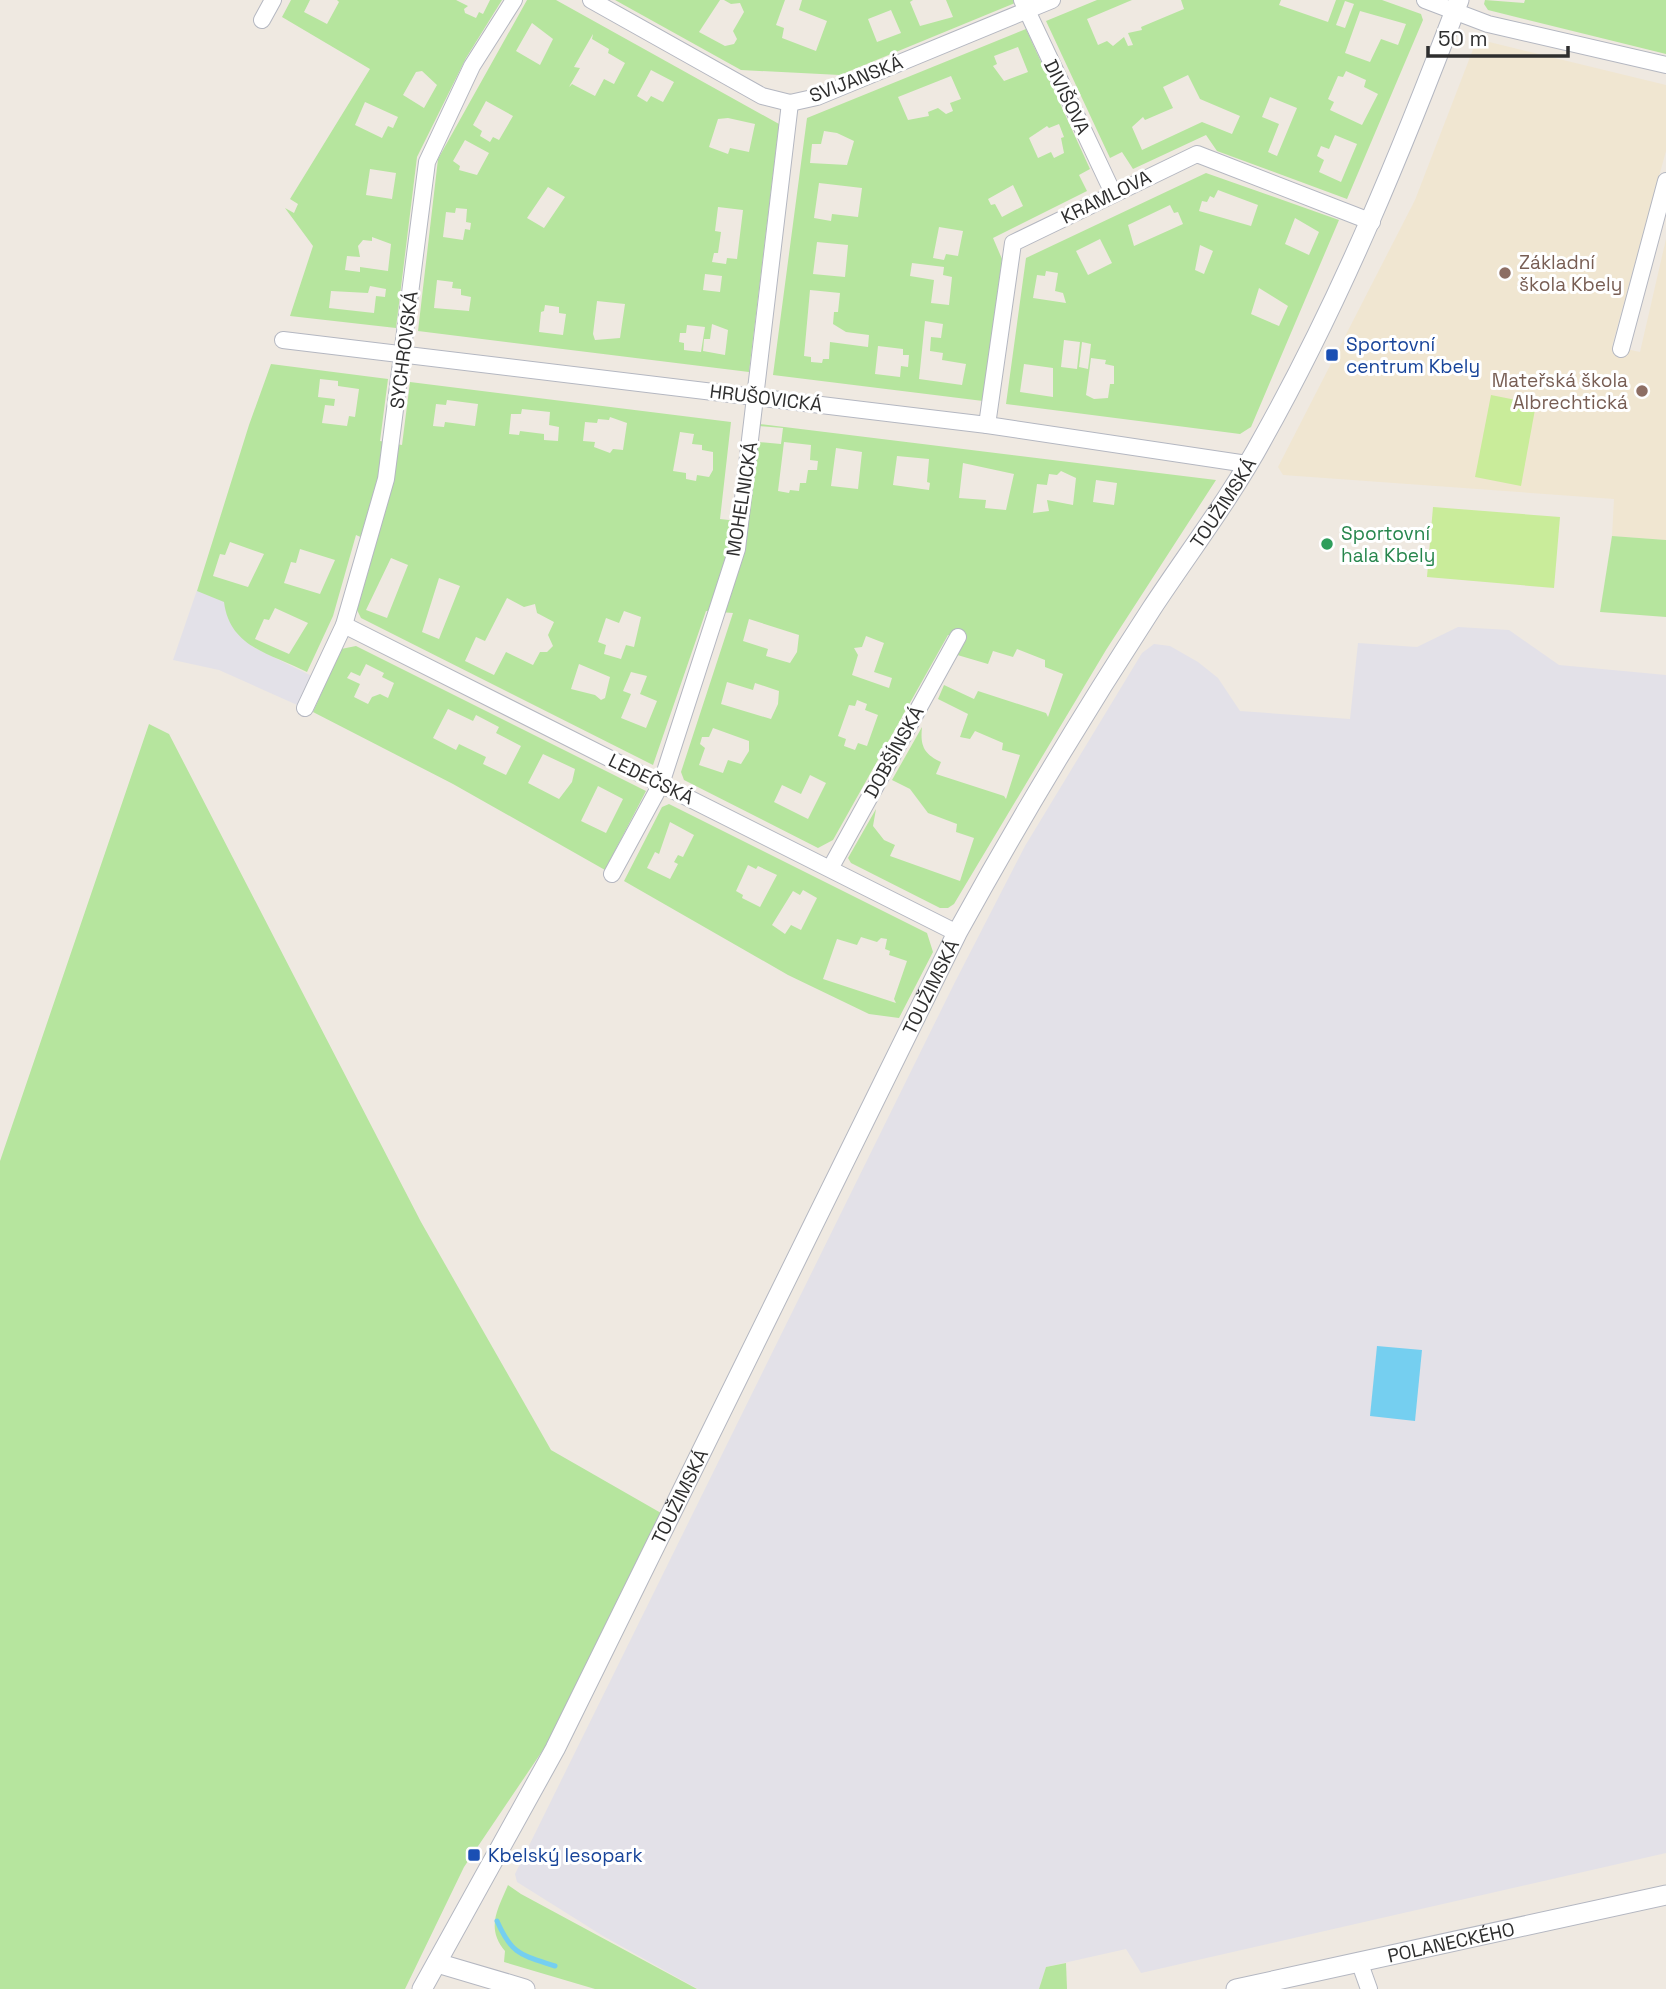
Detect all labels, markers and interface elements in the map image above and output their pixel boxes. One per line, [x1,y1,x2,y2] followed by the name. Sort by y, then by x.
[1428,14,1568,58] scale bar
[1438,25,1488,52] text: 50 m
[806,50,906,108] street label: SVIJANSKÁ
[1038,55,1096,139] street label: DIVIŠOVA
[1057,164,1155,230] street label: KRAMLOVA
[1519,250,1622,297] place label: Základní škola Kbely
[1497,265,1513,281] marker: Základní škola Kbely
[384,290,424,410] street label: SYCHROVSKÁ
[1346,332,1480,379] place label: Sportovní centrum Kbely
[1324,347,1340,363] marker: Sportovní centrum Kbely
[1492,368,1628,415] place label: Mateřská škola Albrechtická
[708,379,824,417] street label: HRUŠOVICKÁ
[1634,383,1650,399] marker: Mateřská škola Albrechtická
[721,440,763,558] street label: MOHELNICKÁ
[1184,453,1262,553] street label: TOUŽIMSKÁ
[1341,521,1435,568] place label: Sportovní hala Kbely
[1319,536,1335,552] marker: Sportovní hala Kbely
[858,702,930,802] street label: DOBŠÍNSKÁ
[604,748,698,810] street label: LEDEČSKÁ
[896,935,965,1039] street label: TOUŽIMSKÁ
[645,1445,713,1548] street label: TOUŽIMSKÁ
[488,1843,643,1868] place label: Kbelský lesopark
[466,1847,482,1863] marker: Kbelský lesopark
[1385,1916,1517,1968] street label: POLANECKÉHO

